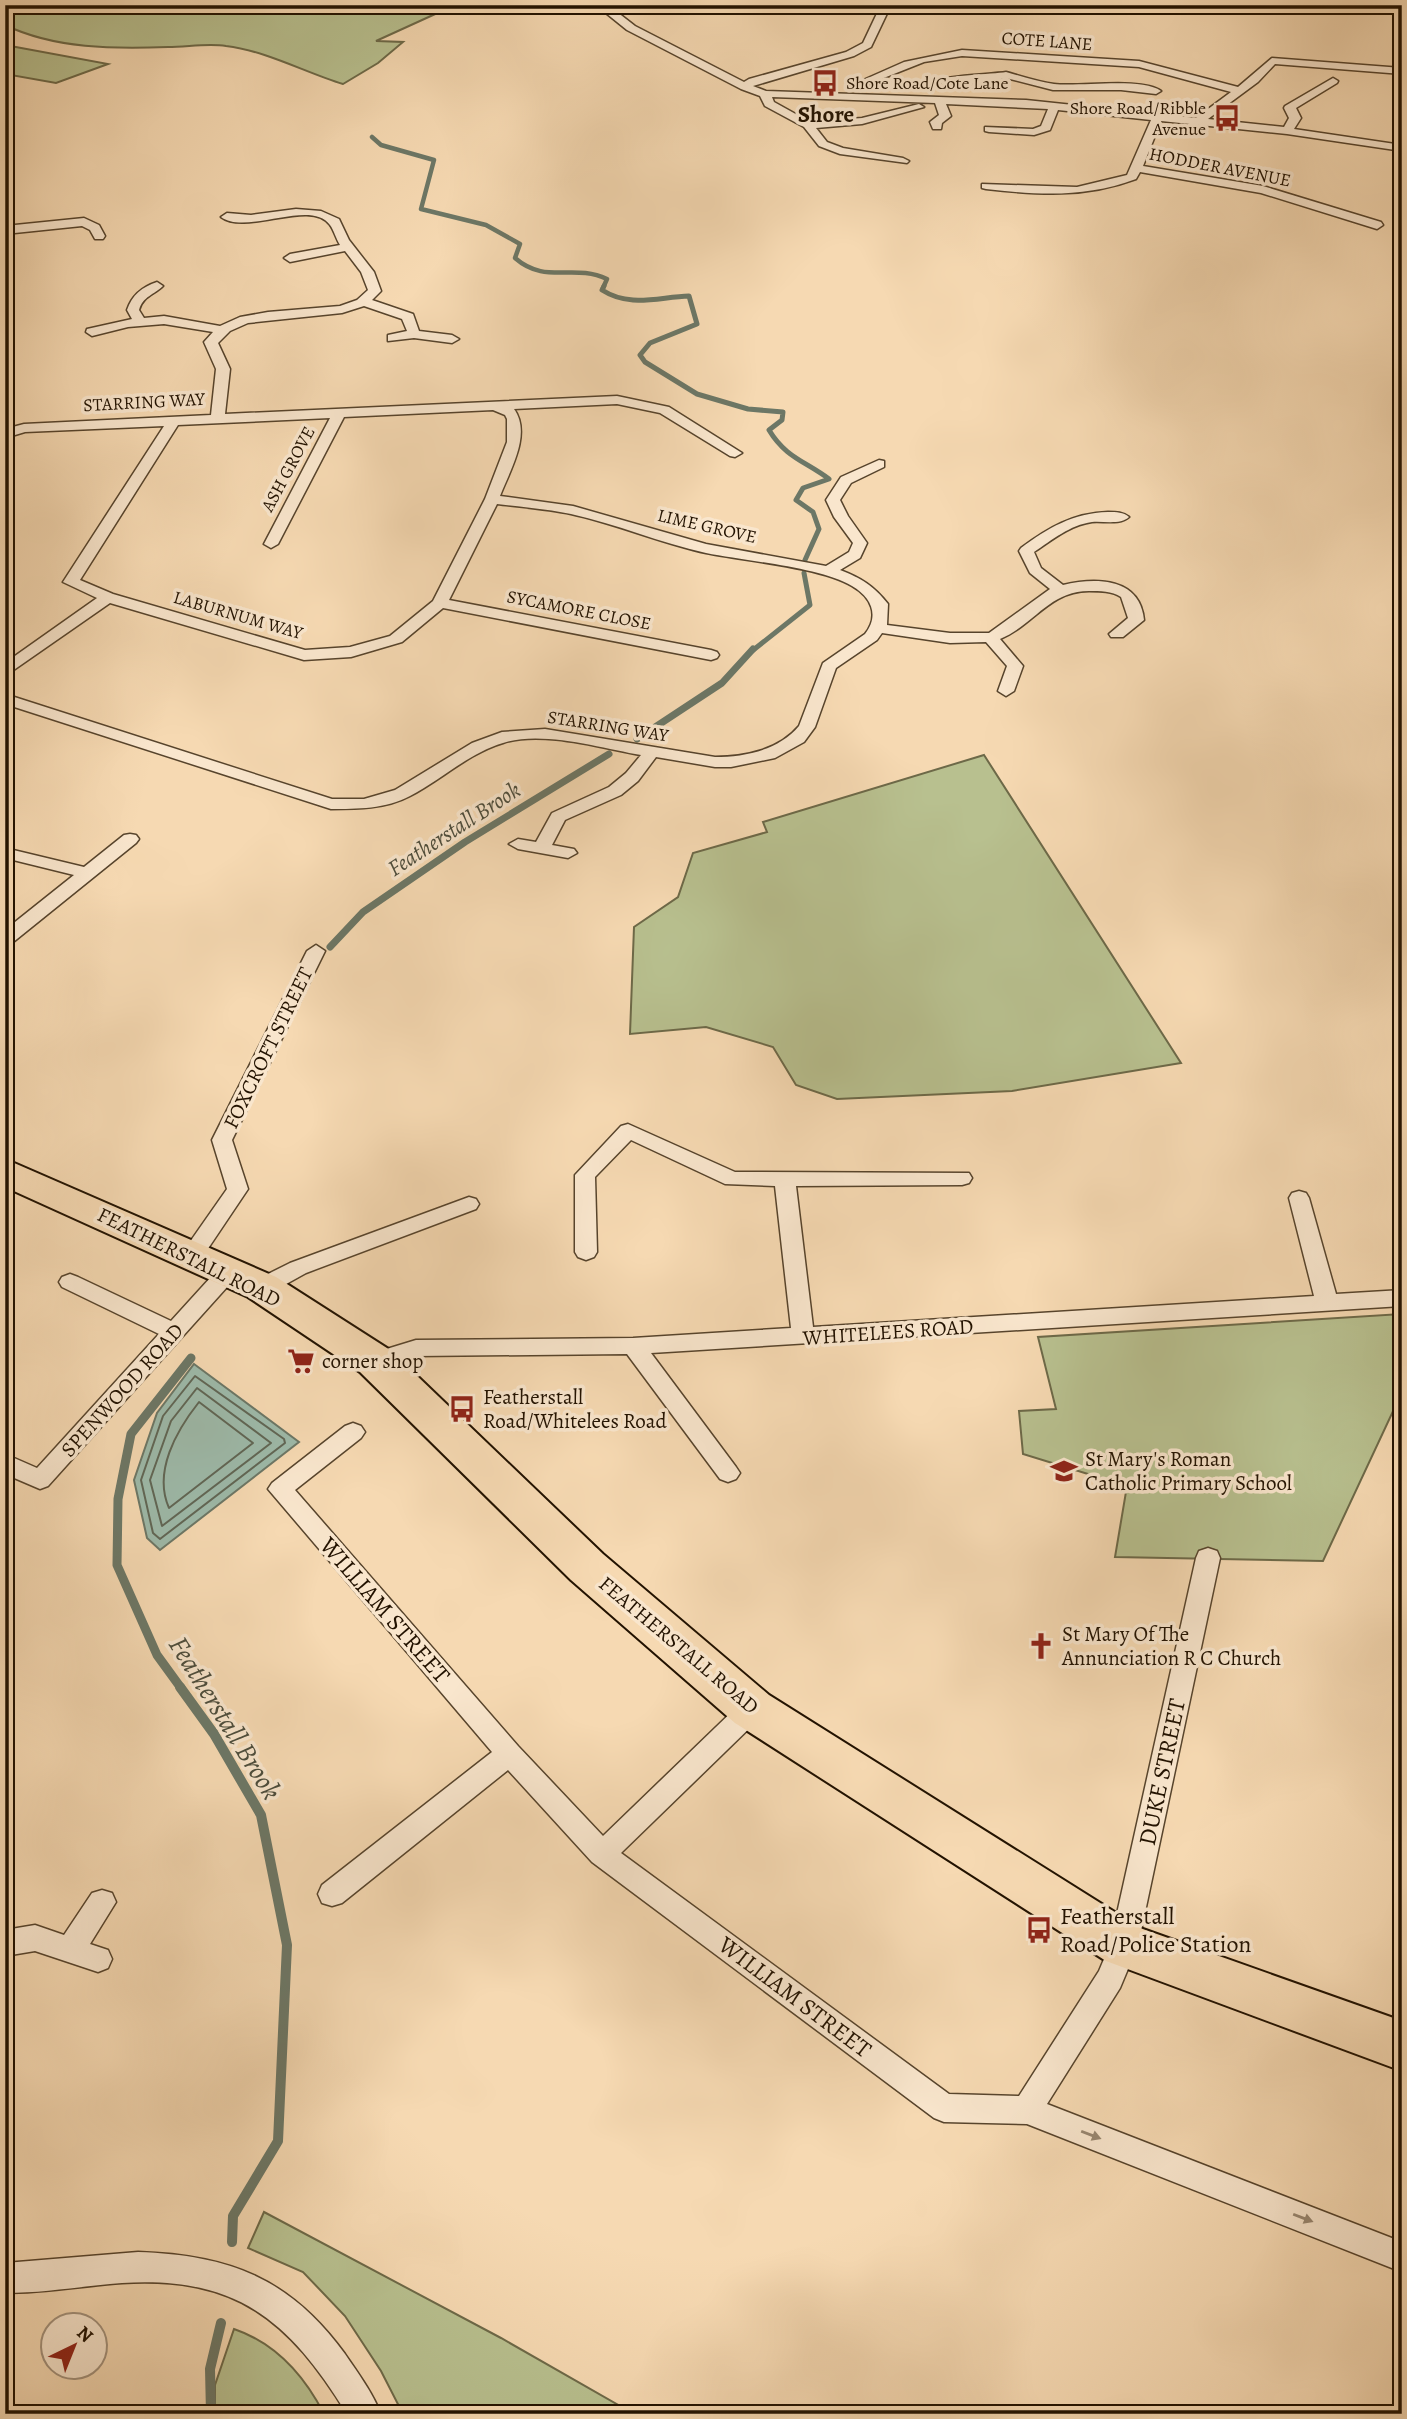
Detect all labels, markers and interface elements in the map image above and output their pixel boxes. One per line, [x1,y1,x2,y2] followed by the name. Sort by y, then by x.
[1001,26,1093,56] street label: COTE LANE
[810,68,840,98] bus stop icon: Shore Road/Cote Lane
[846,71,1009,95] place label: Shore Road/Cote Lane
[1070,96,1206,141] place label: Shore Road/Ribble Avenue
[798,99,854,130] district label: Shore
[1212,103,1242,133] bus stop icon: Shore Road/Ribble Avenue
[1147,142,1293,192] street label: HODDER AVENUE
[82,387,207,417] street label: STARRING WAY
[255,422,321,517] street label: ASH GROVE
[655,503,759,549] street label: LIME GROVE
[505,584,653,636] street label: SYCAMORE CLOSE
[170,585,307,645] street label: LABURNUM WAY
[546,705,671,748] street label: STARRING WAY
[381,774,527,884] water label: Featherstall Brook
[217,962,319,1133] street label: FOXCROFT STREET
[93,1200,285,1314] street label: FEATHERSTALL ROAD
[801,1312,974,1352] street label: WHITELEES ROAD
[54,1317,190,1463] street label: SPENWOOD ROAD
[286,1346,316,1376] supermarket icon: corner shop
[322,1347,423,1375] place label: corner shop
[483,1383,667,1435] place label: Featherstall Road/Whitelees Road
[447,1394,477,1424] bus stop icon: Featherstall Road/Whitelees Road
[1085,1445,1292,1497] place label: St Mary's Roman Catholic Primary School
[1049,1456,1079,1486] school or university icon: St Mary's Roman Catholic Primary School
[312,1529,457,1690] street label: WILLIAM STREET
[593,1570,765,1720] street label: FEATHERSTALL ROAD
[1061,1620,1281,1672] place label: St Mary Of The Annunciation R C Church
[160,1629,290,1807] water label: Featherstall Brook
[1026,1631,1056,1661] church icon: St Mary Of The Annunciation R C Church
[1131,1696,1193,1848] street label: DUKE STREET
[1060,1900,1252,1960] place label: Featherstall Road/Police Station
[1024,1915,1054,1945] bus stop icon: Featherstall Road/Police Station
[711,1928,878,2065] street label: WILLIAM STREET
[1081,2129,1102,2140] one-way arrow
[1292,2213,1313,2224] one-way arrow
[38,2310,108,2380] north arrow
[71,2320,99,2349] text: N

